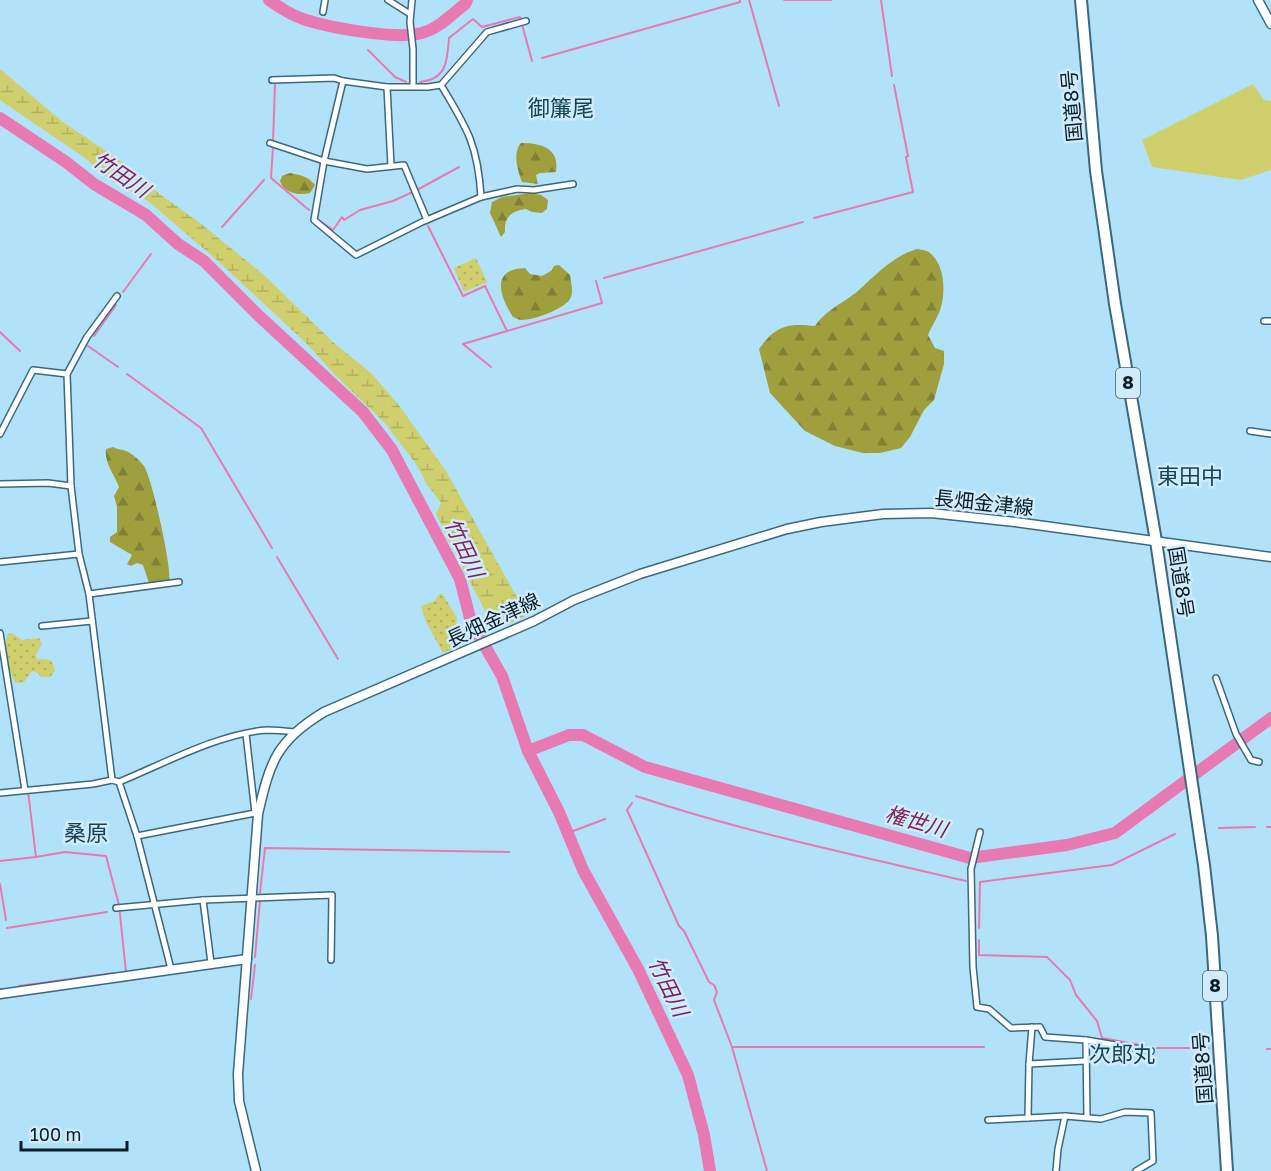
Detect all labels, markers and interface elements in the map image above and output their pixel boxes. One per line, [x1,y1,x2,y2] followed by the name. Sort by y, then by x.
[1056,69,1086,143] street label: 国道8号
[528,94,594,121] district label: 御簾尾
[88,146,157,204] water label: 竹田川
[1116,368,1140,398] road number: 8
[1157,462,1223,489] district label: 東田中
[933,485,1035,519] street label: 長畑金津線
[440,514,491,583] water label: 竹田川
[1164,544,1199,619] street label: 国道8号
[442,587,543,651] street label: 長畑金津線
[882,800,952,843] water label: 権世川
[64,819,108,846] district label: 桑原
[643,953,695,1022] water label: 竹田川
[1203,971,1227,1001] road number: 8
[1188,1031,1216,1105] street label: 国道8号
[1089,1040,1155,1067] district label: 次郎丸
[21,1114,128,1152] scale bar
[30,1123,81,1145] text: 100 m

